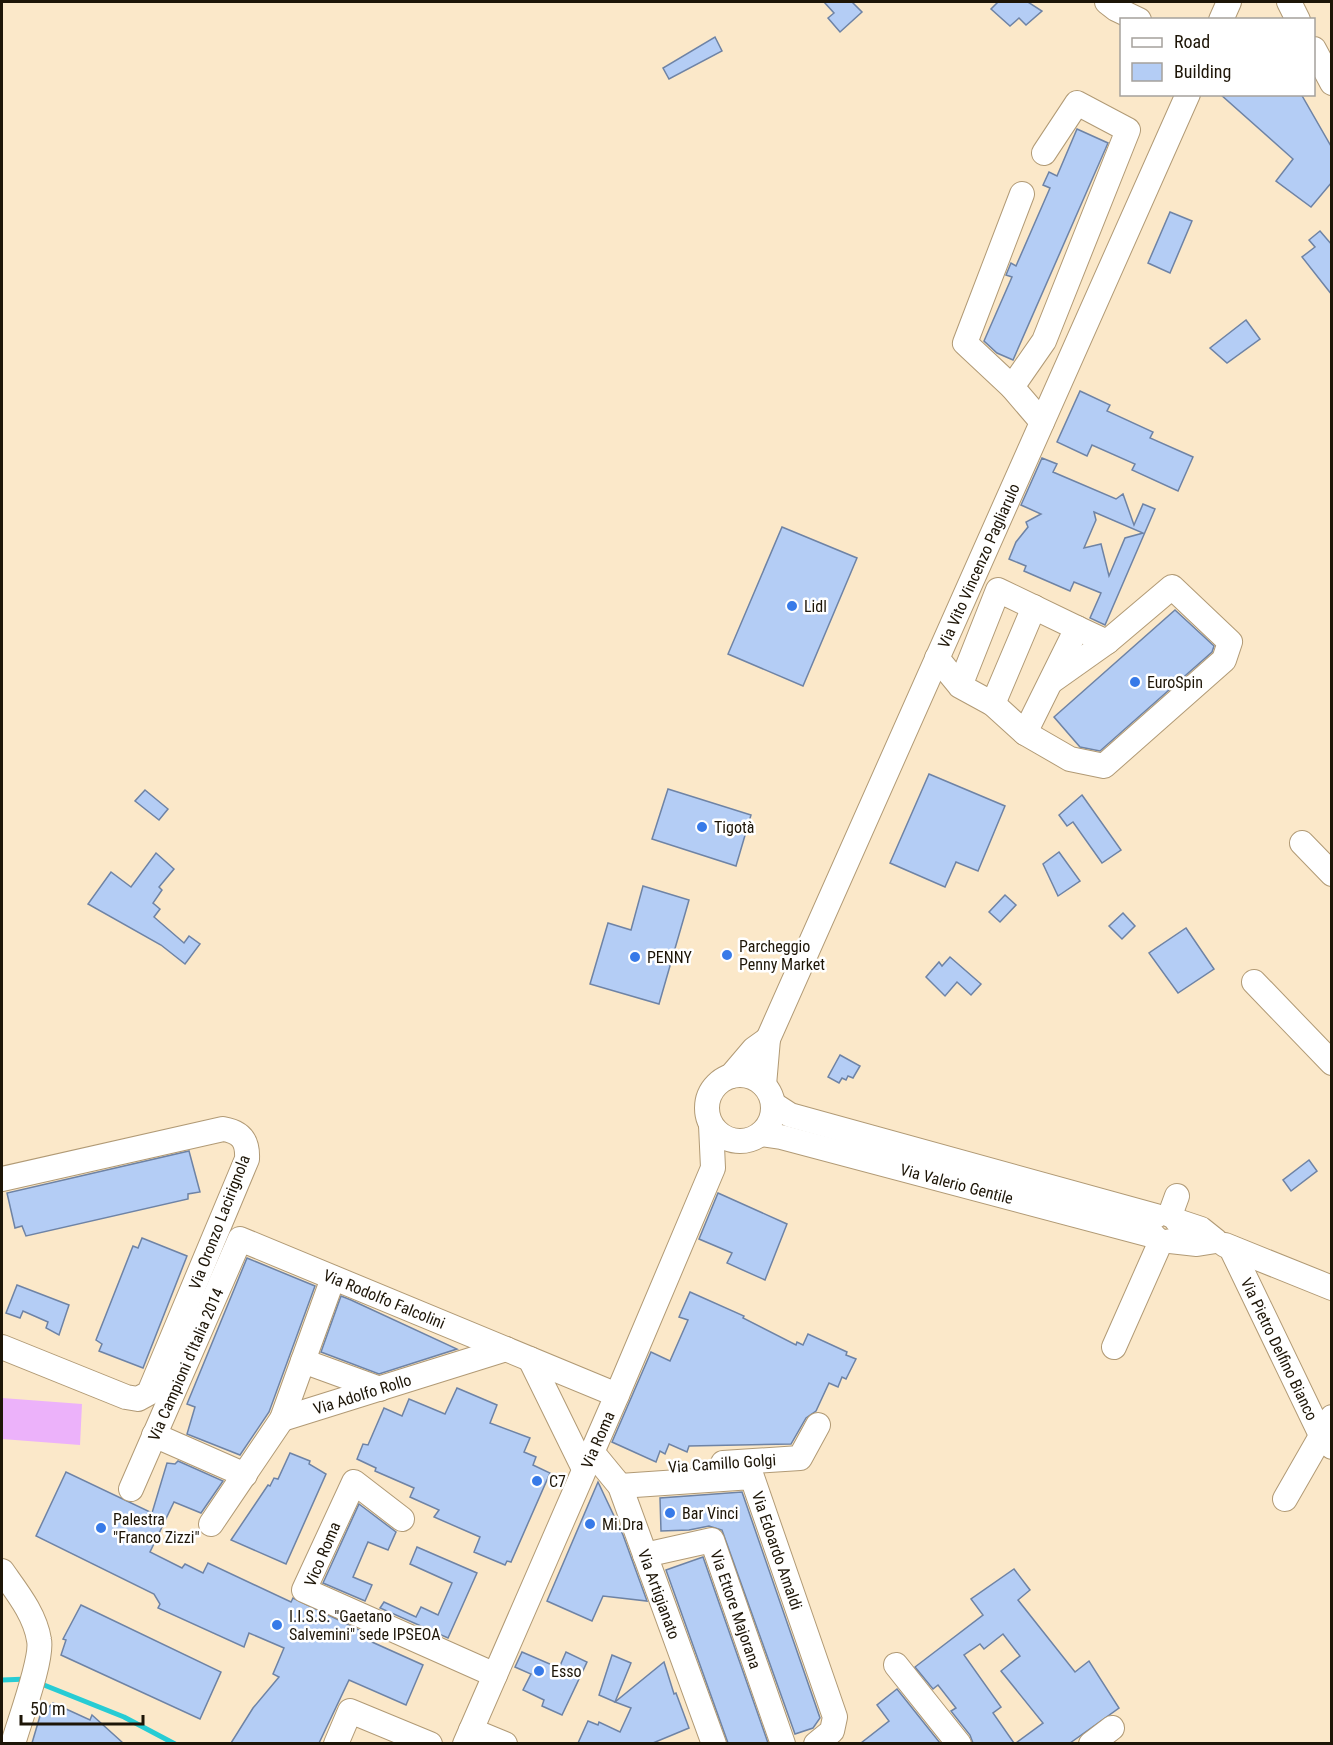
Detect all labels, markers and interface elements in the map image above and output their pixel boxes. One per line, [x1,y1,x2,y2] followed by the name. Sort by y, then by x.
[1120,18,1315,96] legend
[1174,31,1210,52] text: Road
[1174,61,1231,82] text: Building
[934,481,1024,651] street label: Via Vito Vincenzo Pagliarulo
[804,597,827,616] place label: Lidl
[785,599,799,613] marker: Lidl
[1147,673,1203,692] place label: EuroSpin
[1128,675,1142,689] marker: EuroSpin
[714,818,754,837] place label: Tigotà
[695,820,709,834] marker: Tigotà
[739,937,825,974] place label: Parcheggio Penny Market
[647,948,692,967] place label: PENNY
[720,948,734,962] marker: Parcheggio Penny Market
[628,950,642,964] marker: PENNY
[185,1152,254,1292] street label: Via Oronzo Lacirignola
[898,1160,1015,1208] street label: Via Valerio Gentile
[321,1266,448,1333] street label: Via Rodolfo Falcolini
[1237,1275,1322,1424] street label: Via Pietro Delfino Bianco
[144,1285,228,1444] street label: Via Campioni d'Italia 2014
[311,1370,414,1419] street label: Via Adolfo Rollo
[577,1408,619,1471] street label: Via Roma
[667,1450,777,1477] street label: Via Camillo Golgi
[549,1472,566,1491] place label: C7
[530,1474,544,1488] marker: C7
[748,1489,806,1612] street label: Via Edoardo Amaldi
[682,1504,738,1523] place label: Bar Vinci
[663,1506,677,1520] marker: Bar Vinci
[113,1510,200,1547] place label: Palestra "Franco Zizzi"
[602,1515,643,1534] place label: Mi.Dra
[583,1517,597,1531] marker: Mi.Dra
[300,1519,344,1589] street label: Vico Roma
[94,1521,108,1535] marker: Palestra "Franco Zizzi"
[634,1547,684,1642] street label: Via Artigianato
[706,1548,765,1671] street label: Via Ettore Majorana
[289,1607,441,1644] place label: I.I.S.S. "Gaetano Salvemini" sede IPSEOA
[270,1618,284,1632] marker: I.I.S.S. "Gaetano Salvemini" sede IPSEOA
[551,1662,582,1681] place label: Esso
[532,1664,546,1678] marker: Esso
[21,1688,142,1726] scale bar
[30,1698,65,1719] text: 50 m

